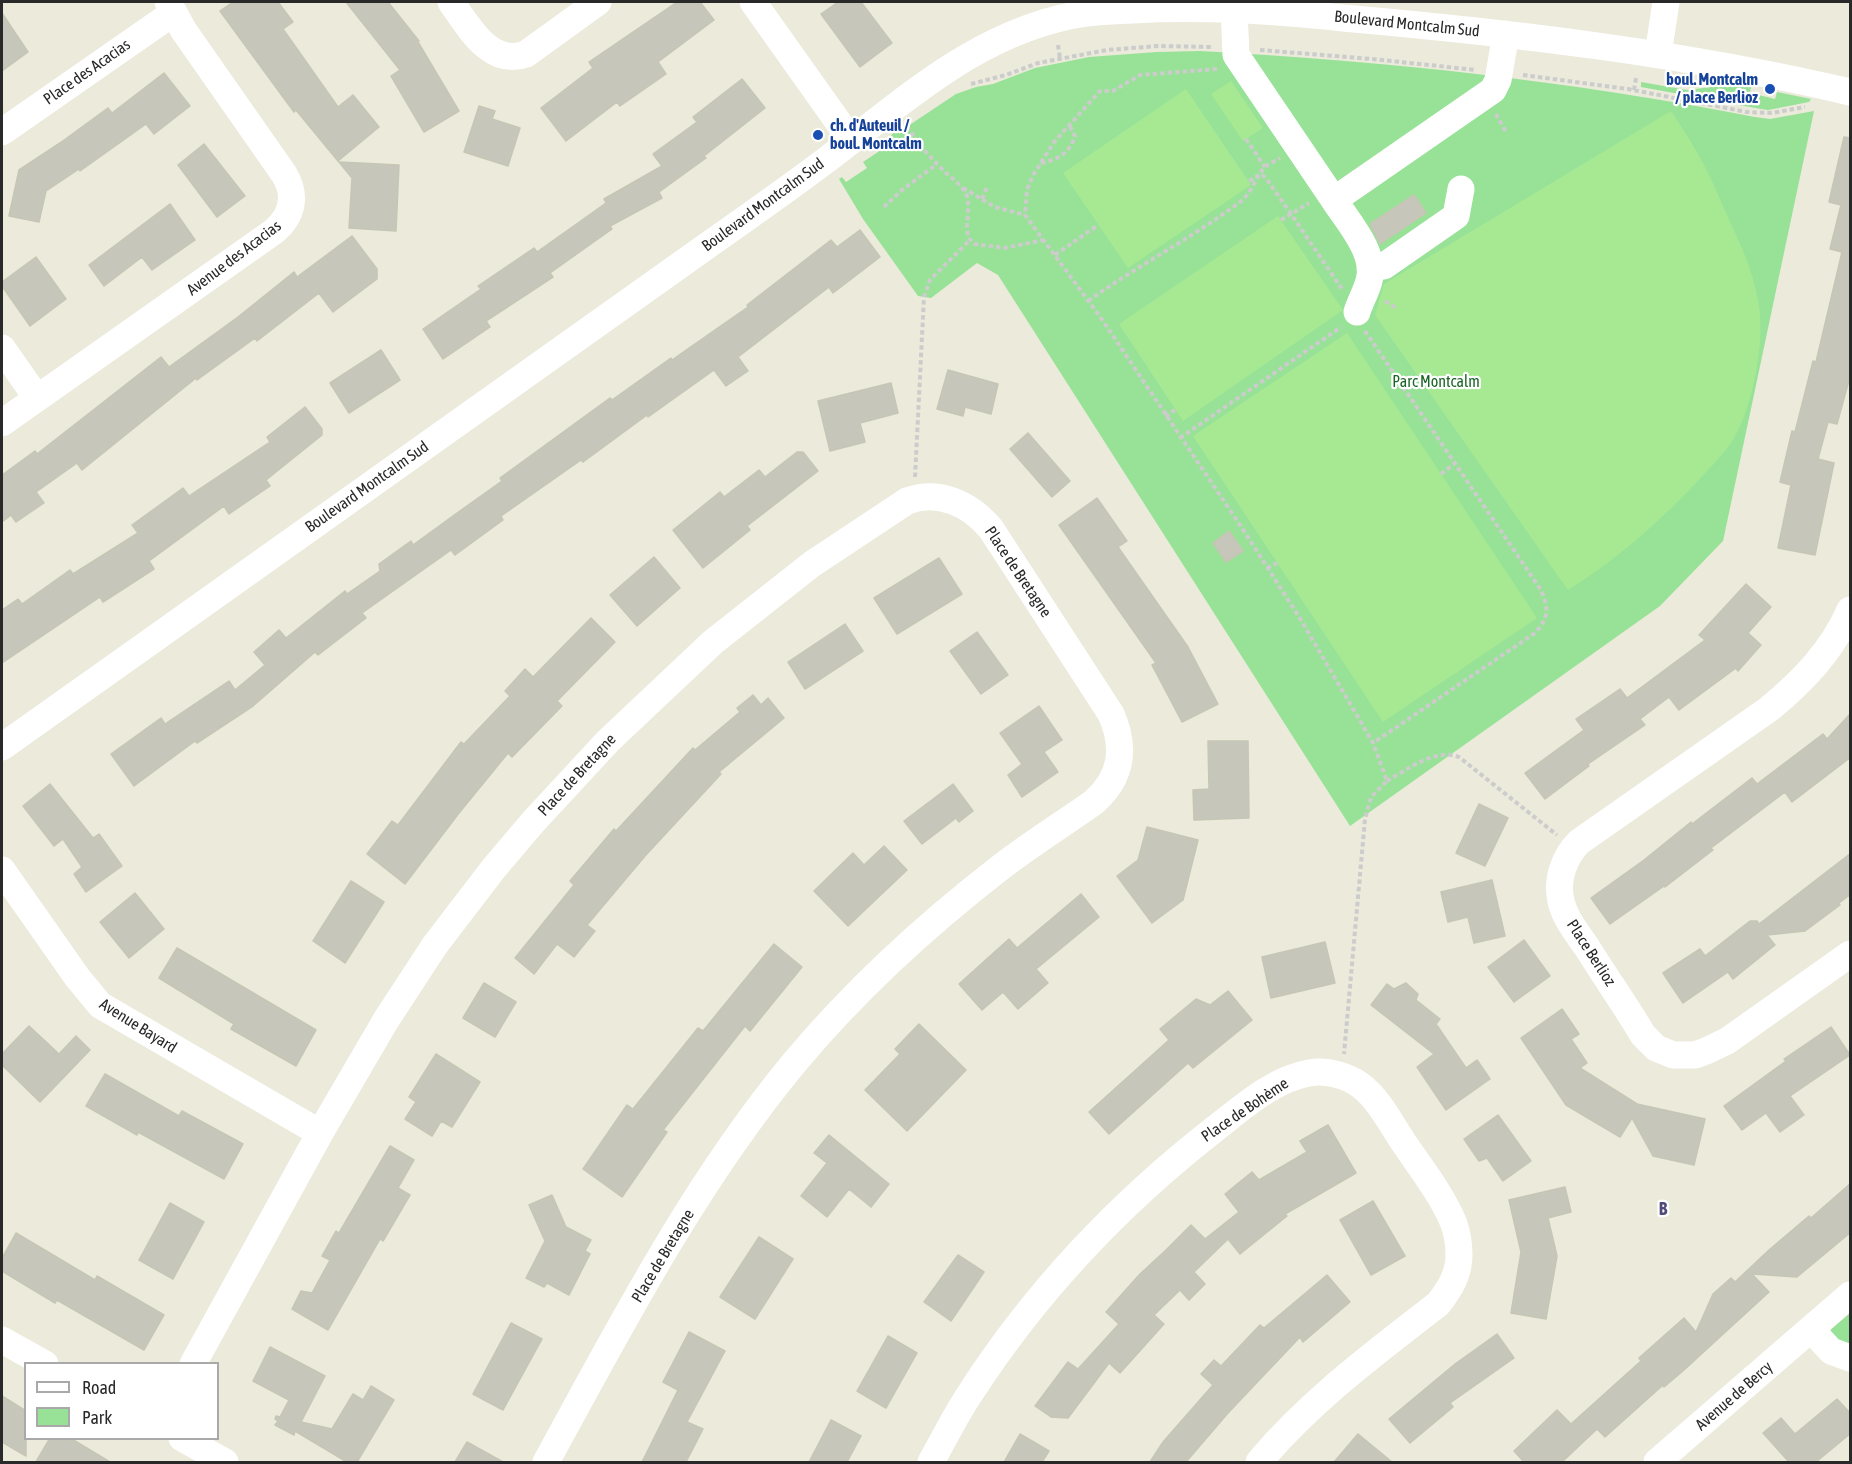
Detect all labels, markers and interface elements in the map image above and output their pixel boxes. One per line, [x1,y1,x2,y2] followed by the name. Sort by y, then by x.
[1333,7,1481,41] street label: Boulevard Montcalm Sud
[40,35,134,109] street label: Place des Acacias
[1666,70,1758,108] place label: boul. Montcalm / place Berlioz
[1763,82,1777,96] marker: boul. Montcalm / place Berlioz
[830,116,922,154] place label: ch. d'Auteuil / boul. Montcalm
[811,128,825,142] marker: ch. d'Auteuil / boul. Montcalm
[698,154,828,256] street label: Boulevard Montcalm Sud
[183,216,285,300] street label: Avenue des Acacias
[1392,372,1480,392] park label: Parc Montcalm
[302,437,432,537] street label: Boulevard Montcalm Sud
[981,523,1055,621] street label: Place de Bretagne
[534,730,620,820] street label: Place de Bretagne
[1562,916,1620,990] street label: Place Berlioz
[96,995,180,1057] street label: Avenue Bayard
[1198,1074,1292,1146] street label: Place de Bohème
[1659,1198,1667,1220] district label: B
[628,1206,698,1306] street label: Place de Bretagne
[1692,1357,1776,1435] street label: Avenue de Bercy
[24,1362,219,1440] legend
[82,1377,116,1398] text: Road
[82,1407,112,1428] text: Park

